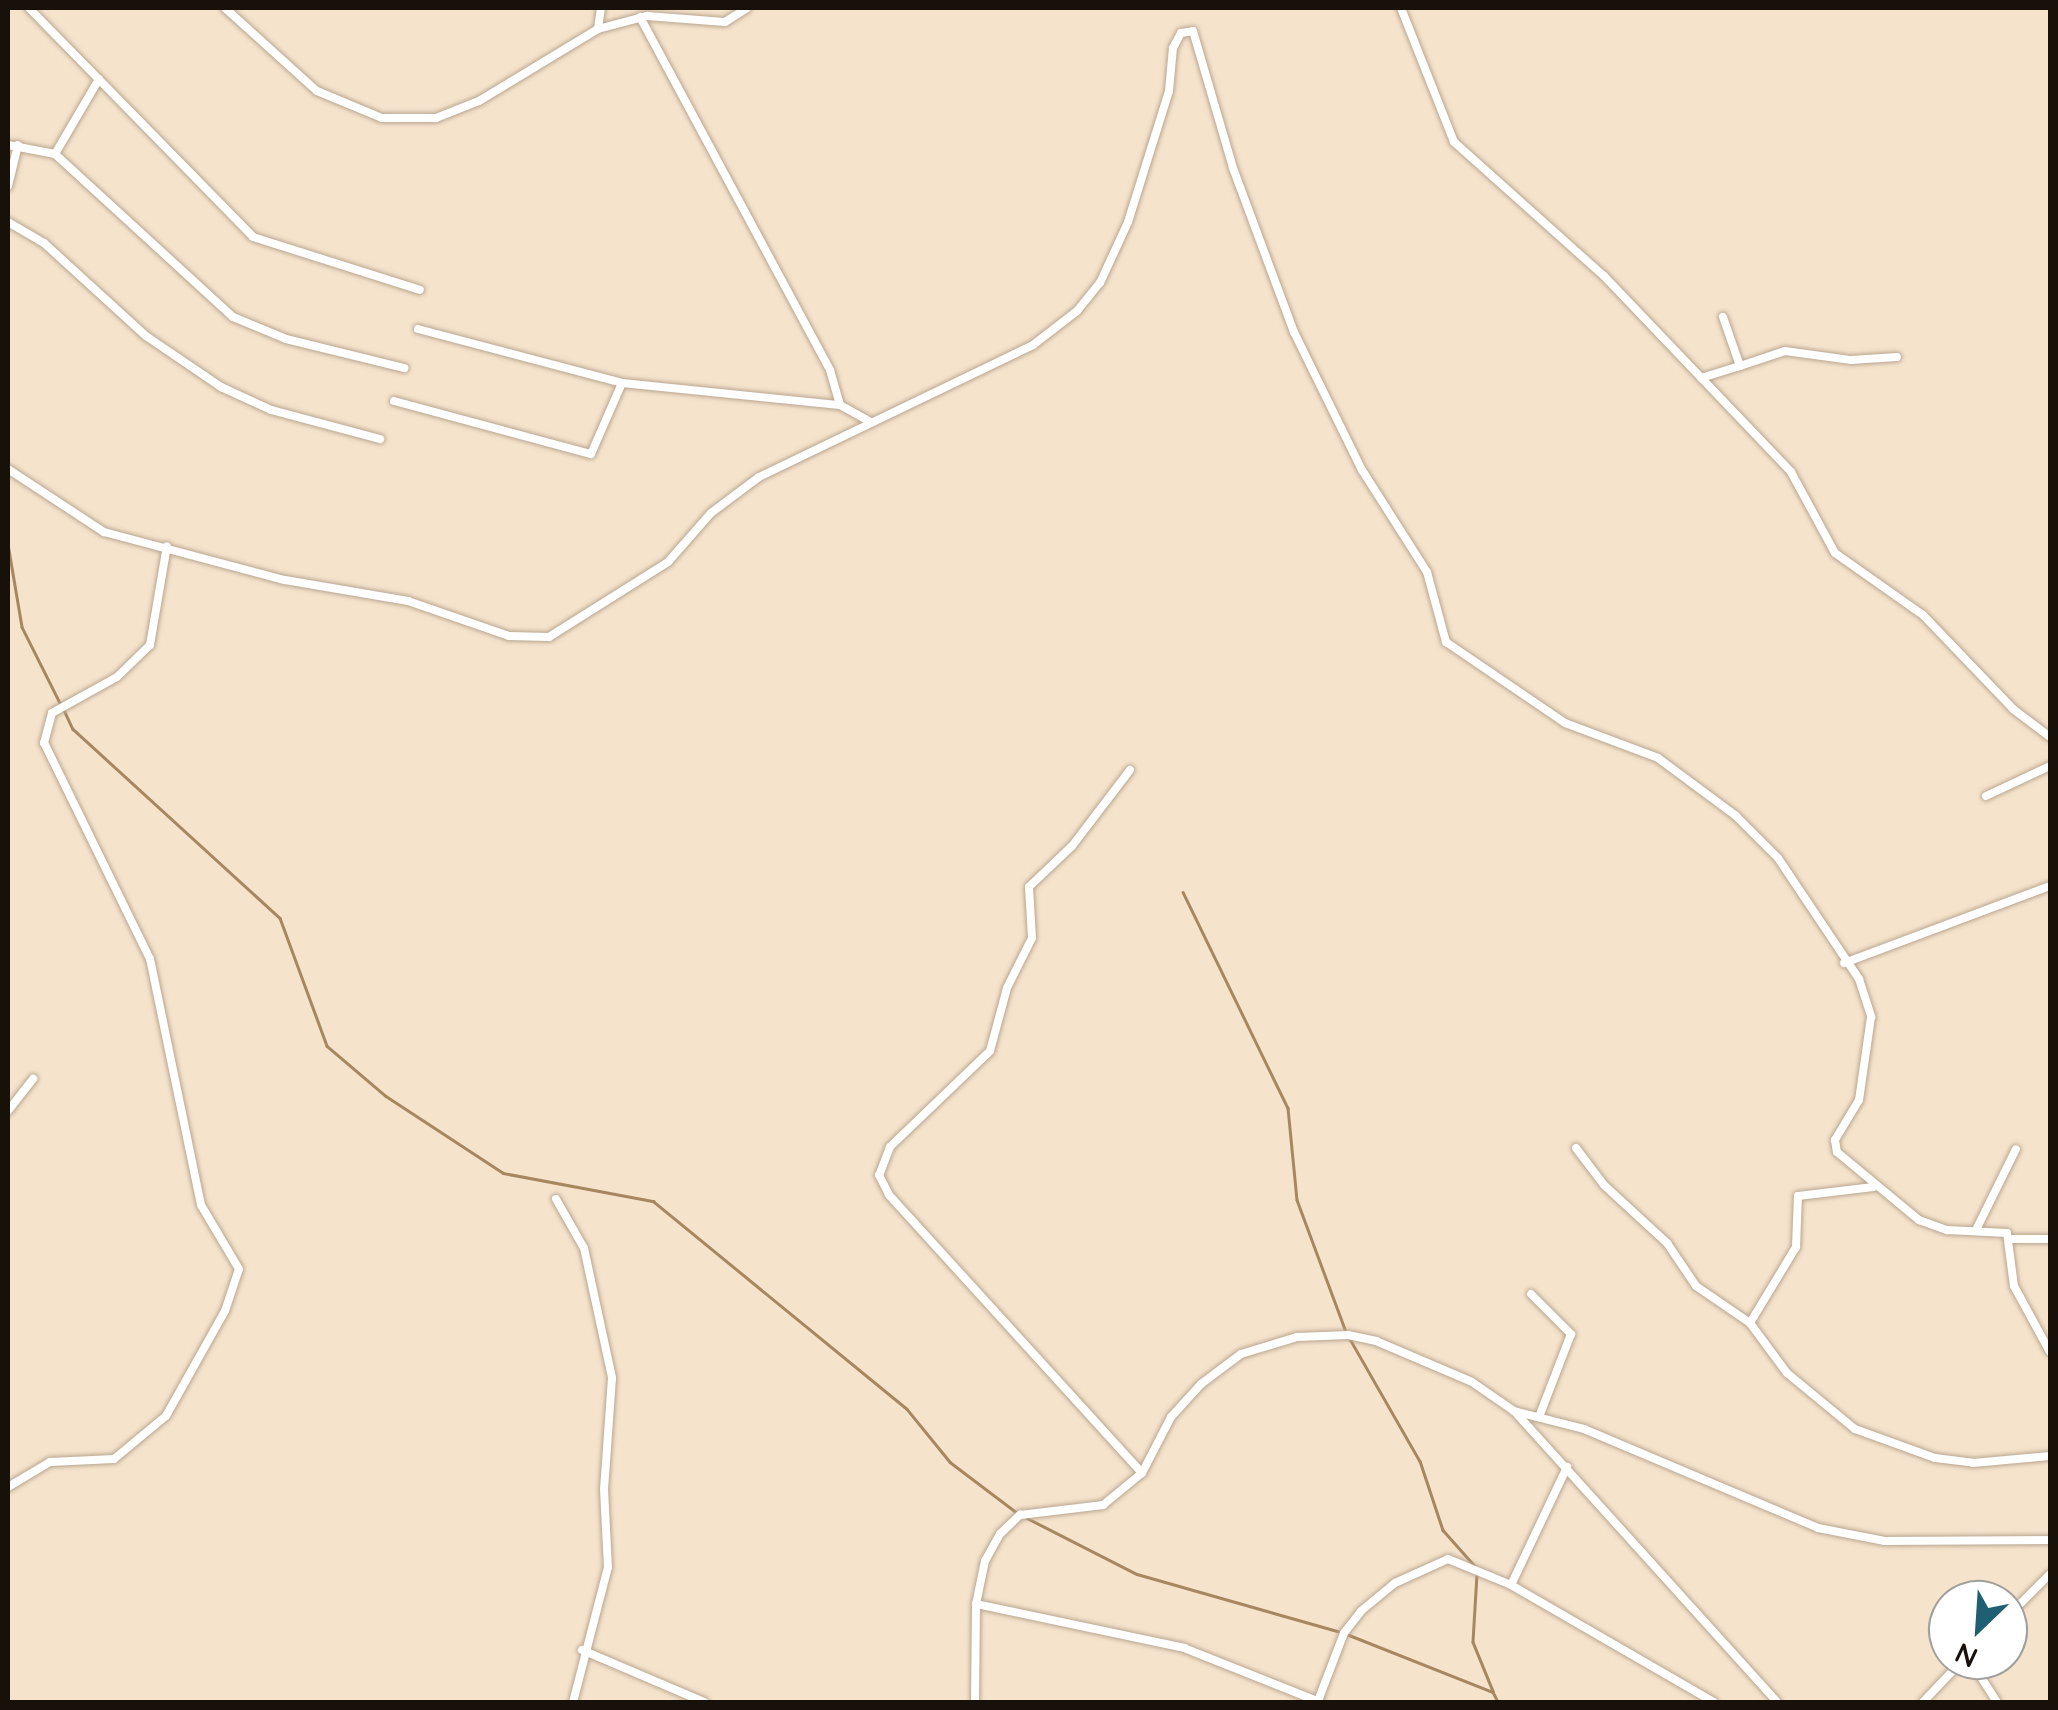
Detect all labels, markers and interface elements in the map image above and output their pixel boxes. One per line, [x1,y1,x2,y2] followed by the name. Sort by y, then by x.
[1928,1580,2028,1680] north arrow
[1949,1636,1983,1676] text: N

